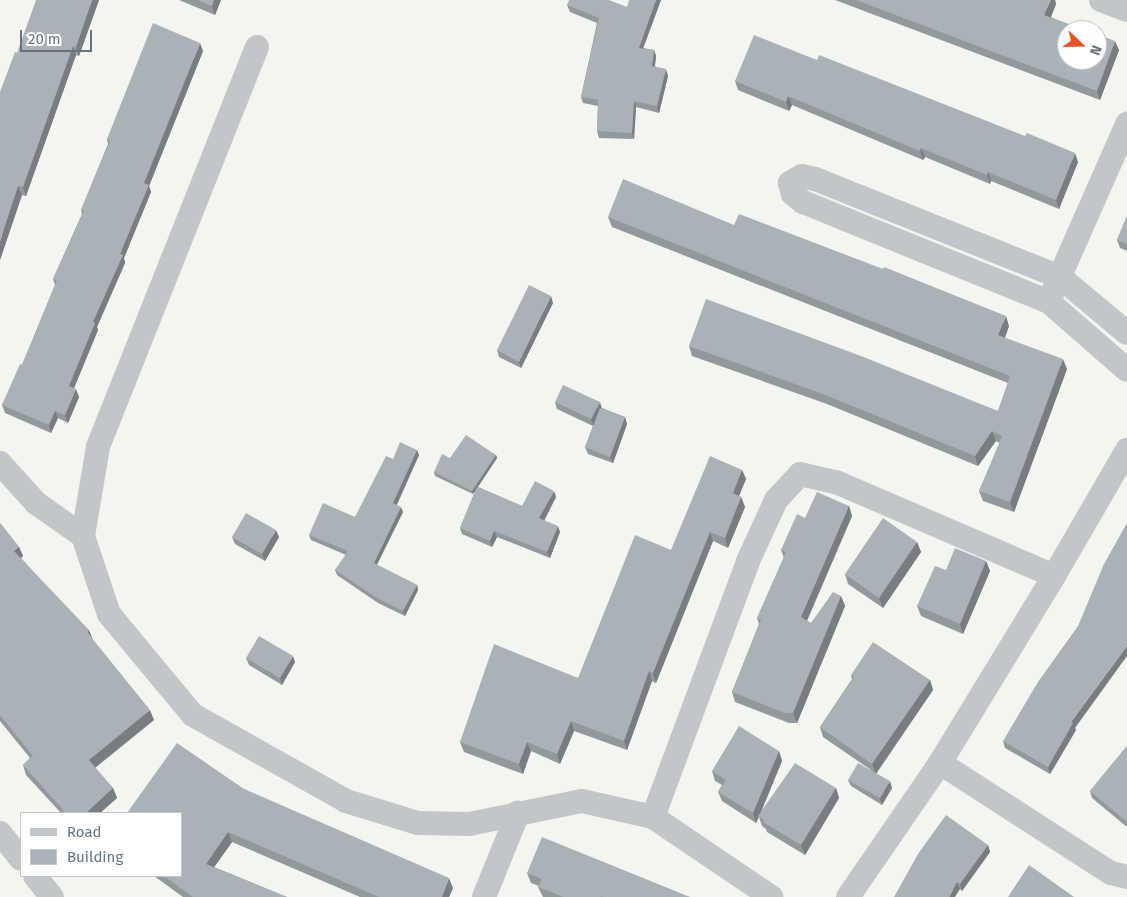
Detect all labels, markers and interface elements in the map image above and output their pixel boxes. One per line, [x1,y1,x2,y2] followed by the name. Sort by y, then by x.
[22,20,95,52] scale bar
[1057,20,1107,70] north arrow
[28,30,61,48] text: 20 m
[1086,43,1105,58] text: N
[20,812,182,877] legend
[67,823,102,841] text: Road
[67,848,123,866] text: Building

